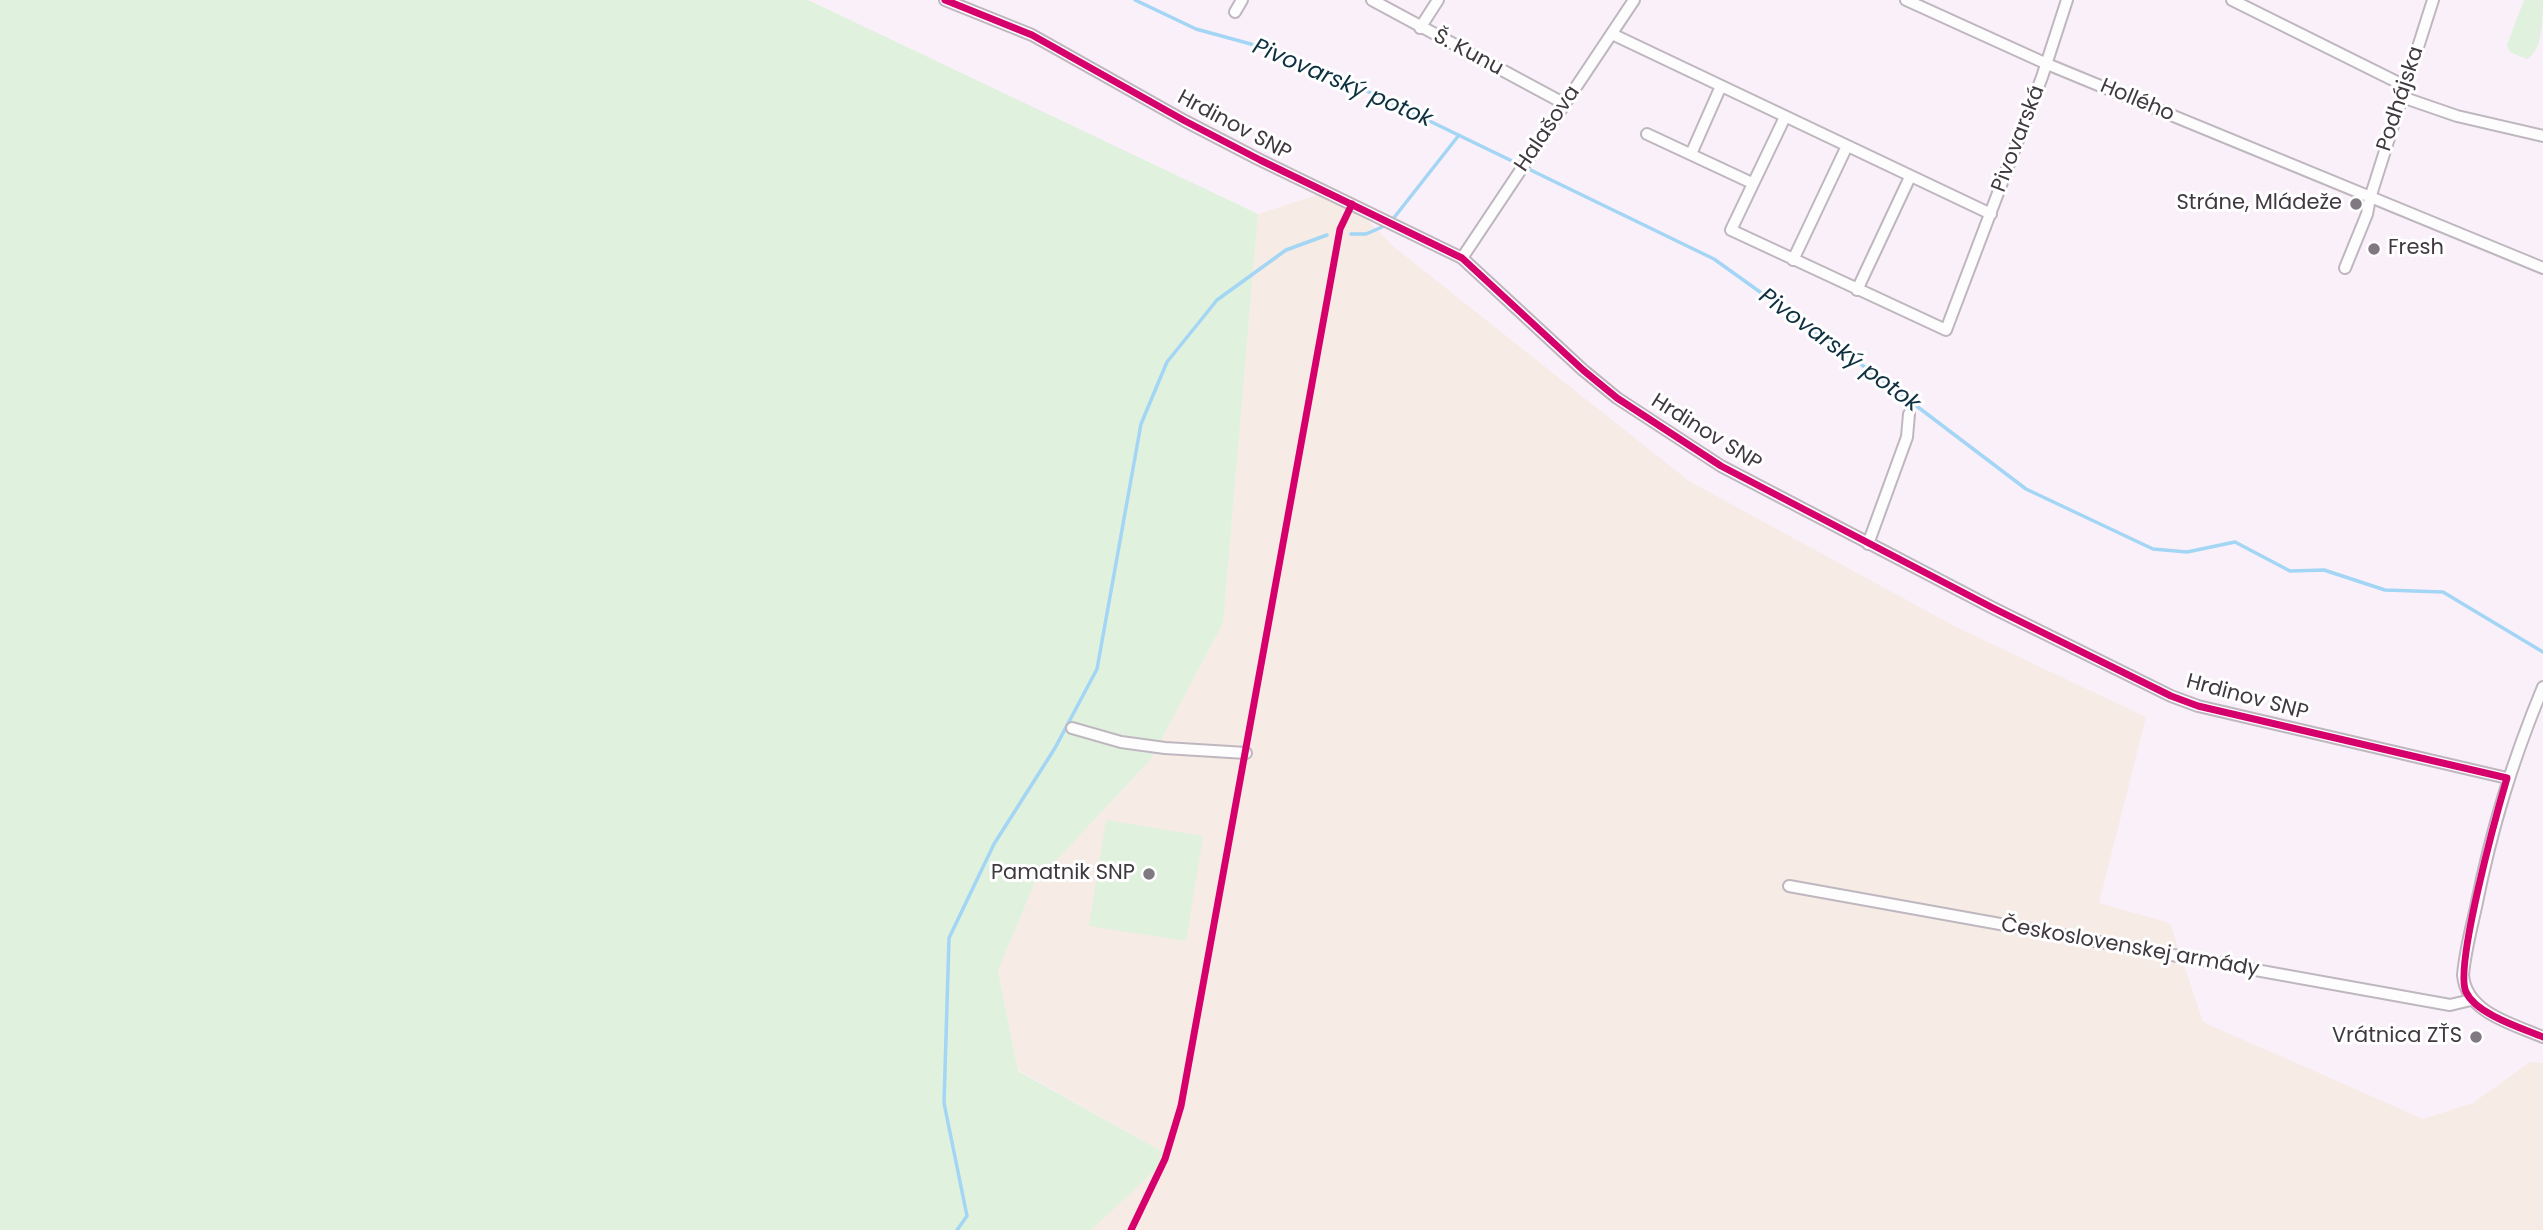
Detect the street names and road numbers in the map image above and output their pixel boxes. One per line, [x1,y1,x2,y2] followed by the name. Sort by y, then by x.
[1429,24,1507,82] street label: Š. Kunu
[2372,43,2430,155] street label: Podhájska
[2096,74,2178,128] street label: Hollého
[1510,81,1586,177] street label: Halašova
[1987,82,2051,196] street label: Pivovarská
[1173,85,1295,167] street label: Hrdinov SNP
[1646,389,1766,477] street label: Hrdinov SNP
[2183,670,2311,726] street label: Hrdinov SNP
[1999,913,2261,983] street label: Československej armády

